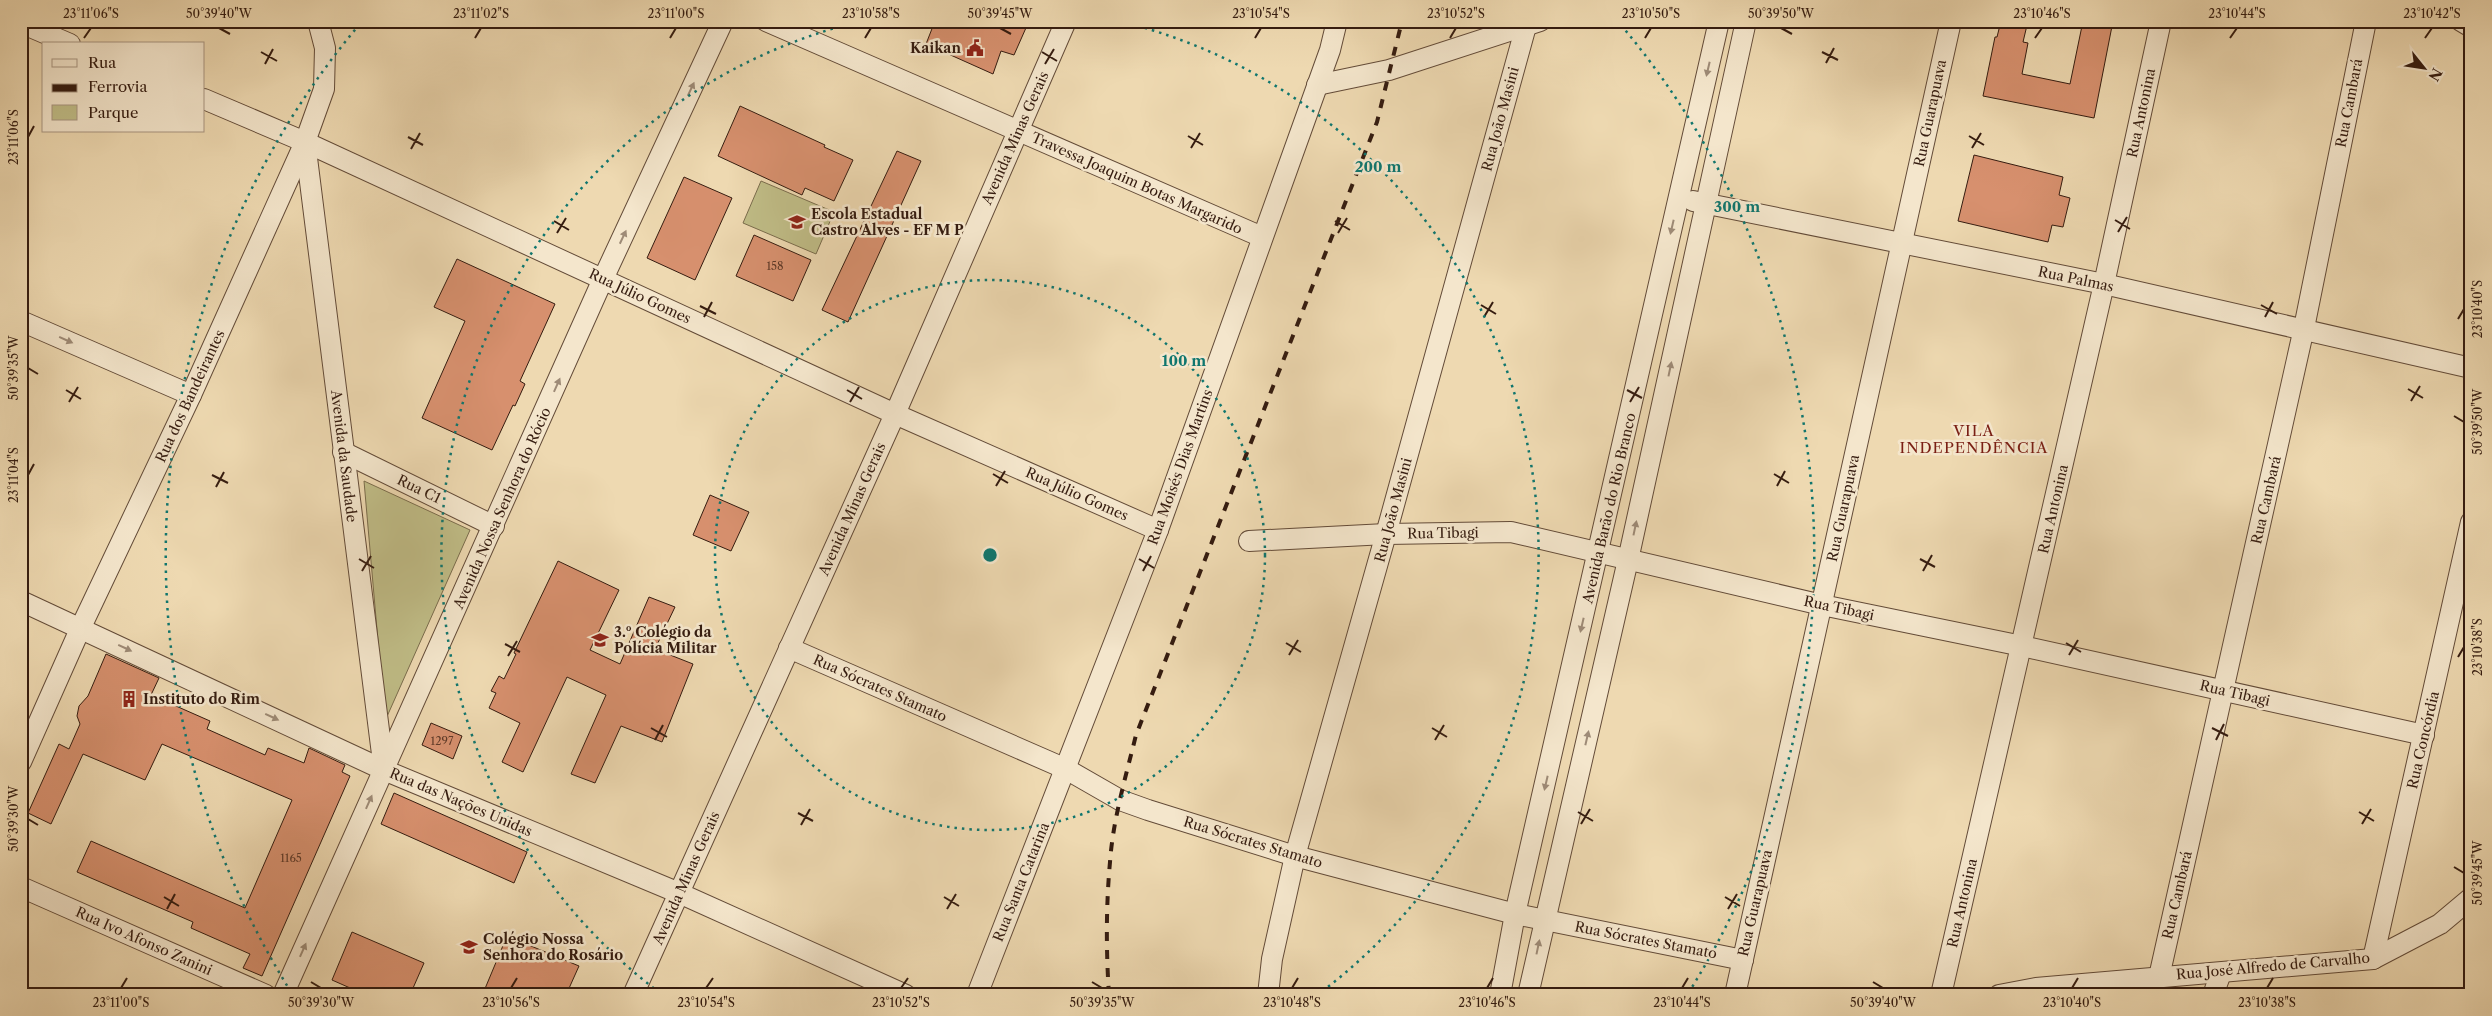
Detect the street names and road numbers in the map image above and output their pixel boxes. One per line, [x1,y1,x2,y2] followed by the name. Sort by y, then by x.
[2332,56,2367,149] street label: Rua Cambará
[1910,57,1950,168] street label: Rua Guarapuava
[1477,65,1523,173] street label: Rua João Masini
[2123,66,2159,159] street label: Rua Antonina
[977,69,1053,208] street label: Avenida Minas Gerais
[1029,128,1245,238] street label: Travessa Joaquim Botas Margarido
[2037,262,2115,296] street label: Rua Palmas
[586,264,694,328] street label: Rua Júlio Gomes
[151,327,229,465] street label: Rua dos Bandeirantes
[1143,387,1217,547] street label: Rua Moisés Dias Martins
[327,388,361,523] street label: Avenida da Saudade
[449,404,555,613] street label: Avenida Nossa Senhora do Rócio
[1578,411,1640,606] street label: Avenida Barão do Rio Branco
[814,440,890,579] street label: Avenida Minas Gerais
[1823,452,1863,563] street label: Rua Guarapuava
[2247,454,2285,546] street label: Rua Cambará
[1370,456,1416,564] street label: Rua João Masini
[2034,462,2072,555] street label: Rua Antonina
[1023,463,1131,525] street label: Rua Júlio Gomes
[394,471,444,507] street label: Rua C1
[1407,523,1479,543] street label: Rua Tibagi
[1802,592,1876,624] street label: Rua Tibagi
[810,650,950,726] street label: Rua Sócrates Stamato
[2198,676,2272,710] street label: Rua Tibagi
[2403,689,2443,791] street label: Rua Concórdia
[387,764,535,840] street label: Rua das Nações Unidas
[648,809,724,948] street label: Avenida Minas Gerais
[1181,812,1325,872] street label: Rua Sócrates Stamato
[989,819,1053,944] street label: Rua Santa Catarina
[1734,847,1776,958] street label: Rua Guarapuava
[2158,849,2196,941] street label: Rua Cambará
[1943,856,1981,949] street label: Rua Antonina
[73,903,215,979] street label: Rua Ivo Afonso Zanini
[1573,917,1719,963] street label: Rua Sócrates Stamato
[2175,949,2371,983] street label: Rua José Alfredo de Carvalho

